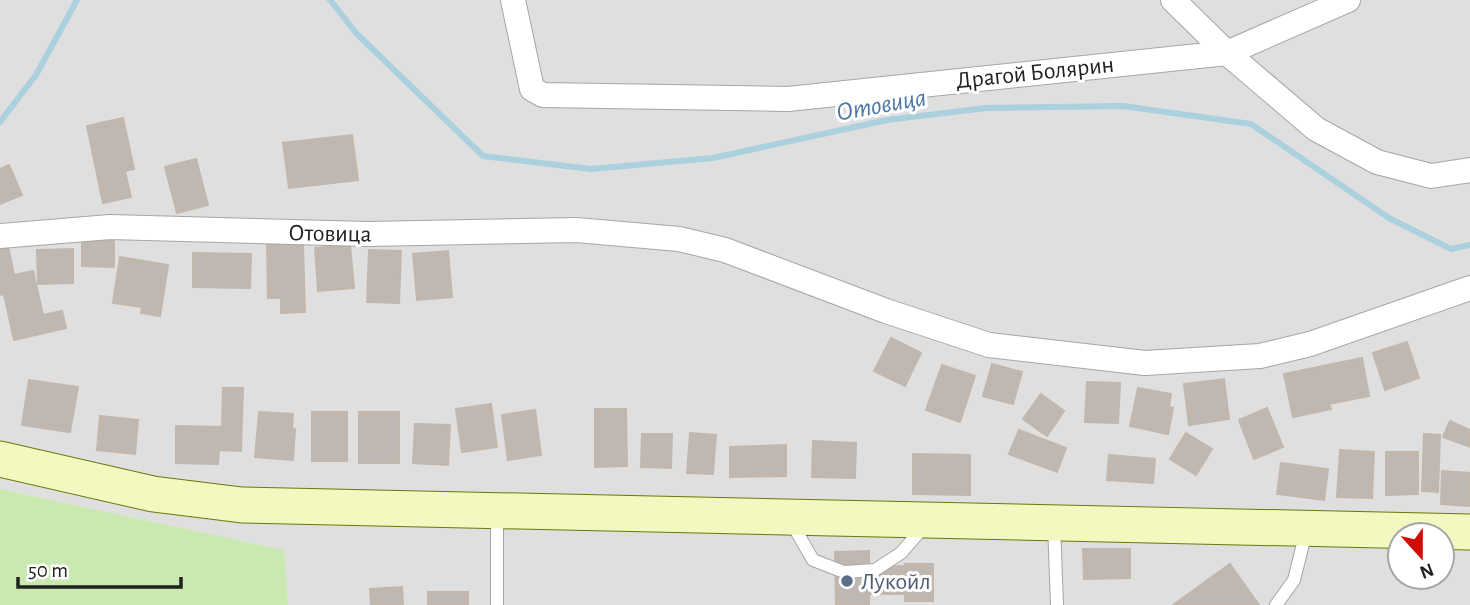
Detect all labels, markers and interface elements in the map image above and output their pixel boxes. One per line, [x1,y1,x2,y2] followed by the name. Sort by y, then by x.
[955,53,1115,93] street label: Драгой Болярин
[834,84,928,126] water label: Отовица
[288,221,372,247] street label: Отовица
[1386,521,1456,591] north arrow
[18,546,180,590] scale bar
[1417,559,1436,582] text: N
[28,560,68,581] text: 50 m
[861,570,931,594] place label: Лукойл
[839,573,855,589] marker: Лукойл

